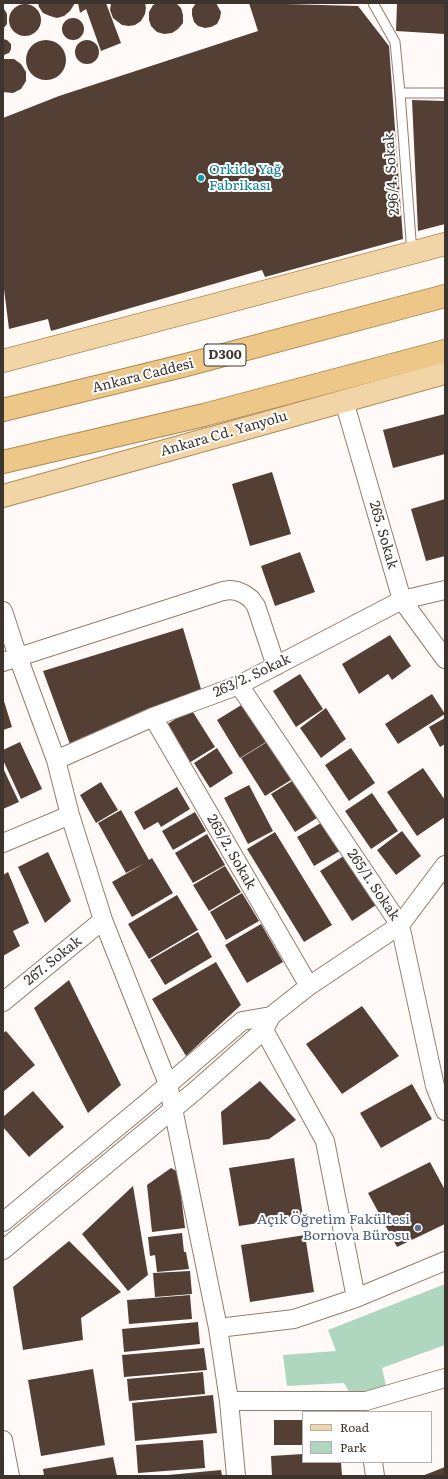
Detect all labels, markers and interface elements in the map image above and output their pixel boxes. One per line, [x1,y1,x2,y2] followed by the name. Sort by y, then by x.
[381,132,403,216] street label: 296/4. Sokak
[209,162,282,194] place label: Orkide Yağ Fabrikası
[196,173,206,183] marker: Orkide Yağ Fabrikası
[204,344,246,366] road number: D300
[90,355,196,397] street label: Ankara Caddesi
[158,408,290,460] street label: Ankara Cd. Yanyolu
[365,499,401,571] street label: 265. Sokak
[211,651,293,701] street label: 263/2. Sokak
[203,812,259,892] street label: 265/2. Sokak
[343,846,403,924] street label: 265/1. Sokak
[21,933,85,989] street label: 267. Sokak
[257,1212,410,1244] place label: Açık Öğretim Fakültesi Bornova Bürosu
[413,1223,423,1233] marker: Açık Öğretim Fakültesi Bornova Bürosu
[302,1411,432,1463] legend
[340,1418,369,1436] text: Road
[340,1438,366,1456] text: Park

